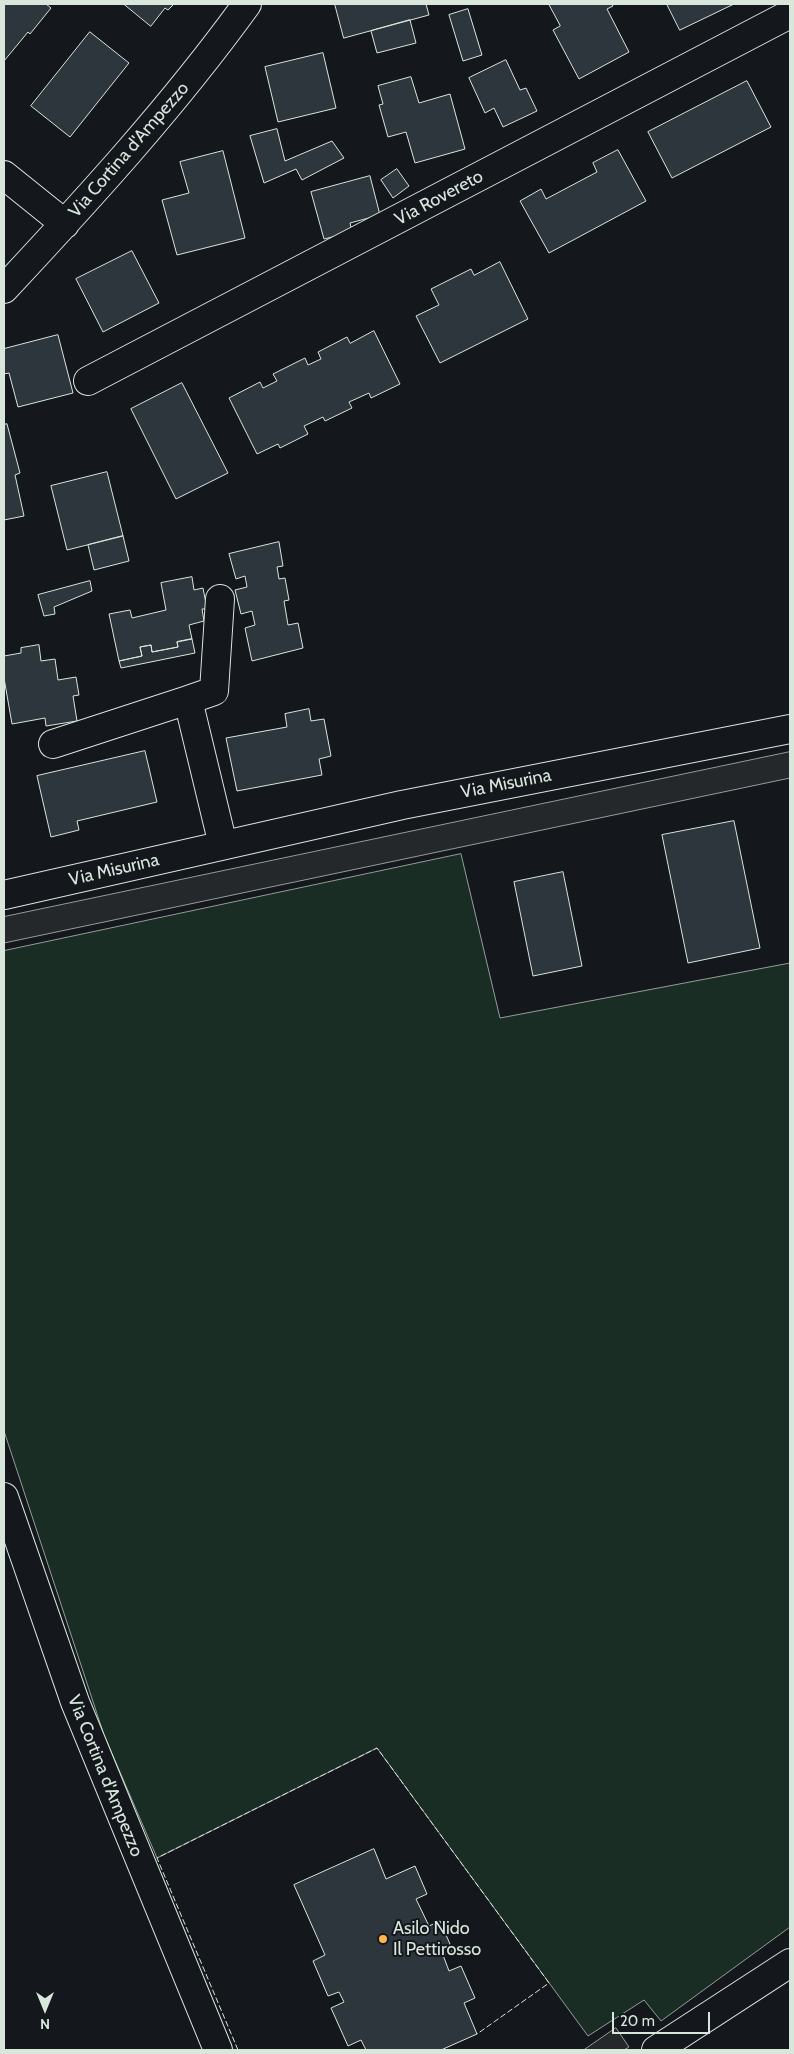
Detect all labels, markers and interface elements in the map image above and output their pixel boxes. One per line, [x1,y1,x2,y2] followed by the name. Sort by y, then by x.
[64,78,194,222] street label: Via Cortina d'Ampezzo
[391,166,487,230] street label: Via Rovereto
[459,765,553,803] street label: Via Misurina
[67,849,161,891] street label: Via Misurina
[63,1692,147,1860] street label: Via Cortina d'Ampezzo
[393,1918,481,1960] place label: Asilo Nido Il Pettirosso
[377,1933,389,1945] marker: Asilo Nido Il Pettirosso
[20,1984,70,2034] north arrow
[614,2002,712,2034] scale bar
[620,2012,655,2030] text: 20 m
[40,2015,50,2033] text: N

